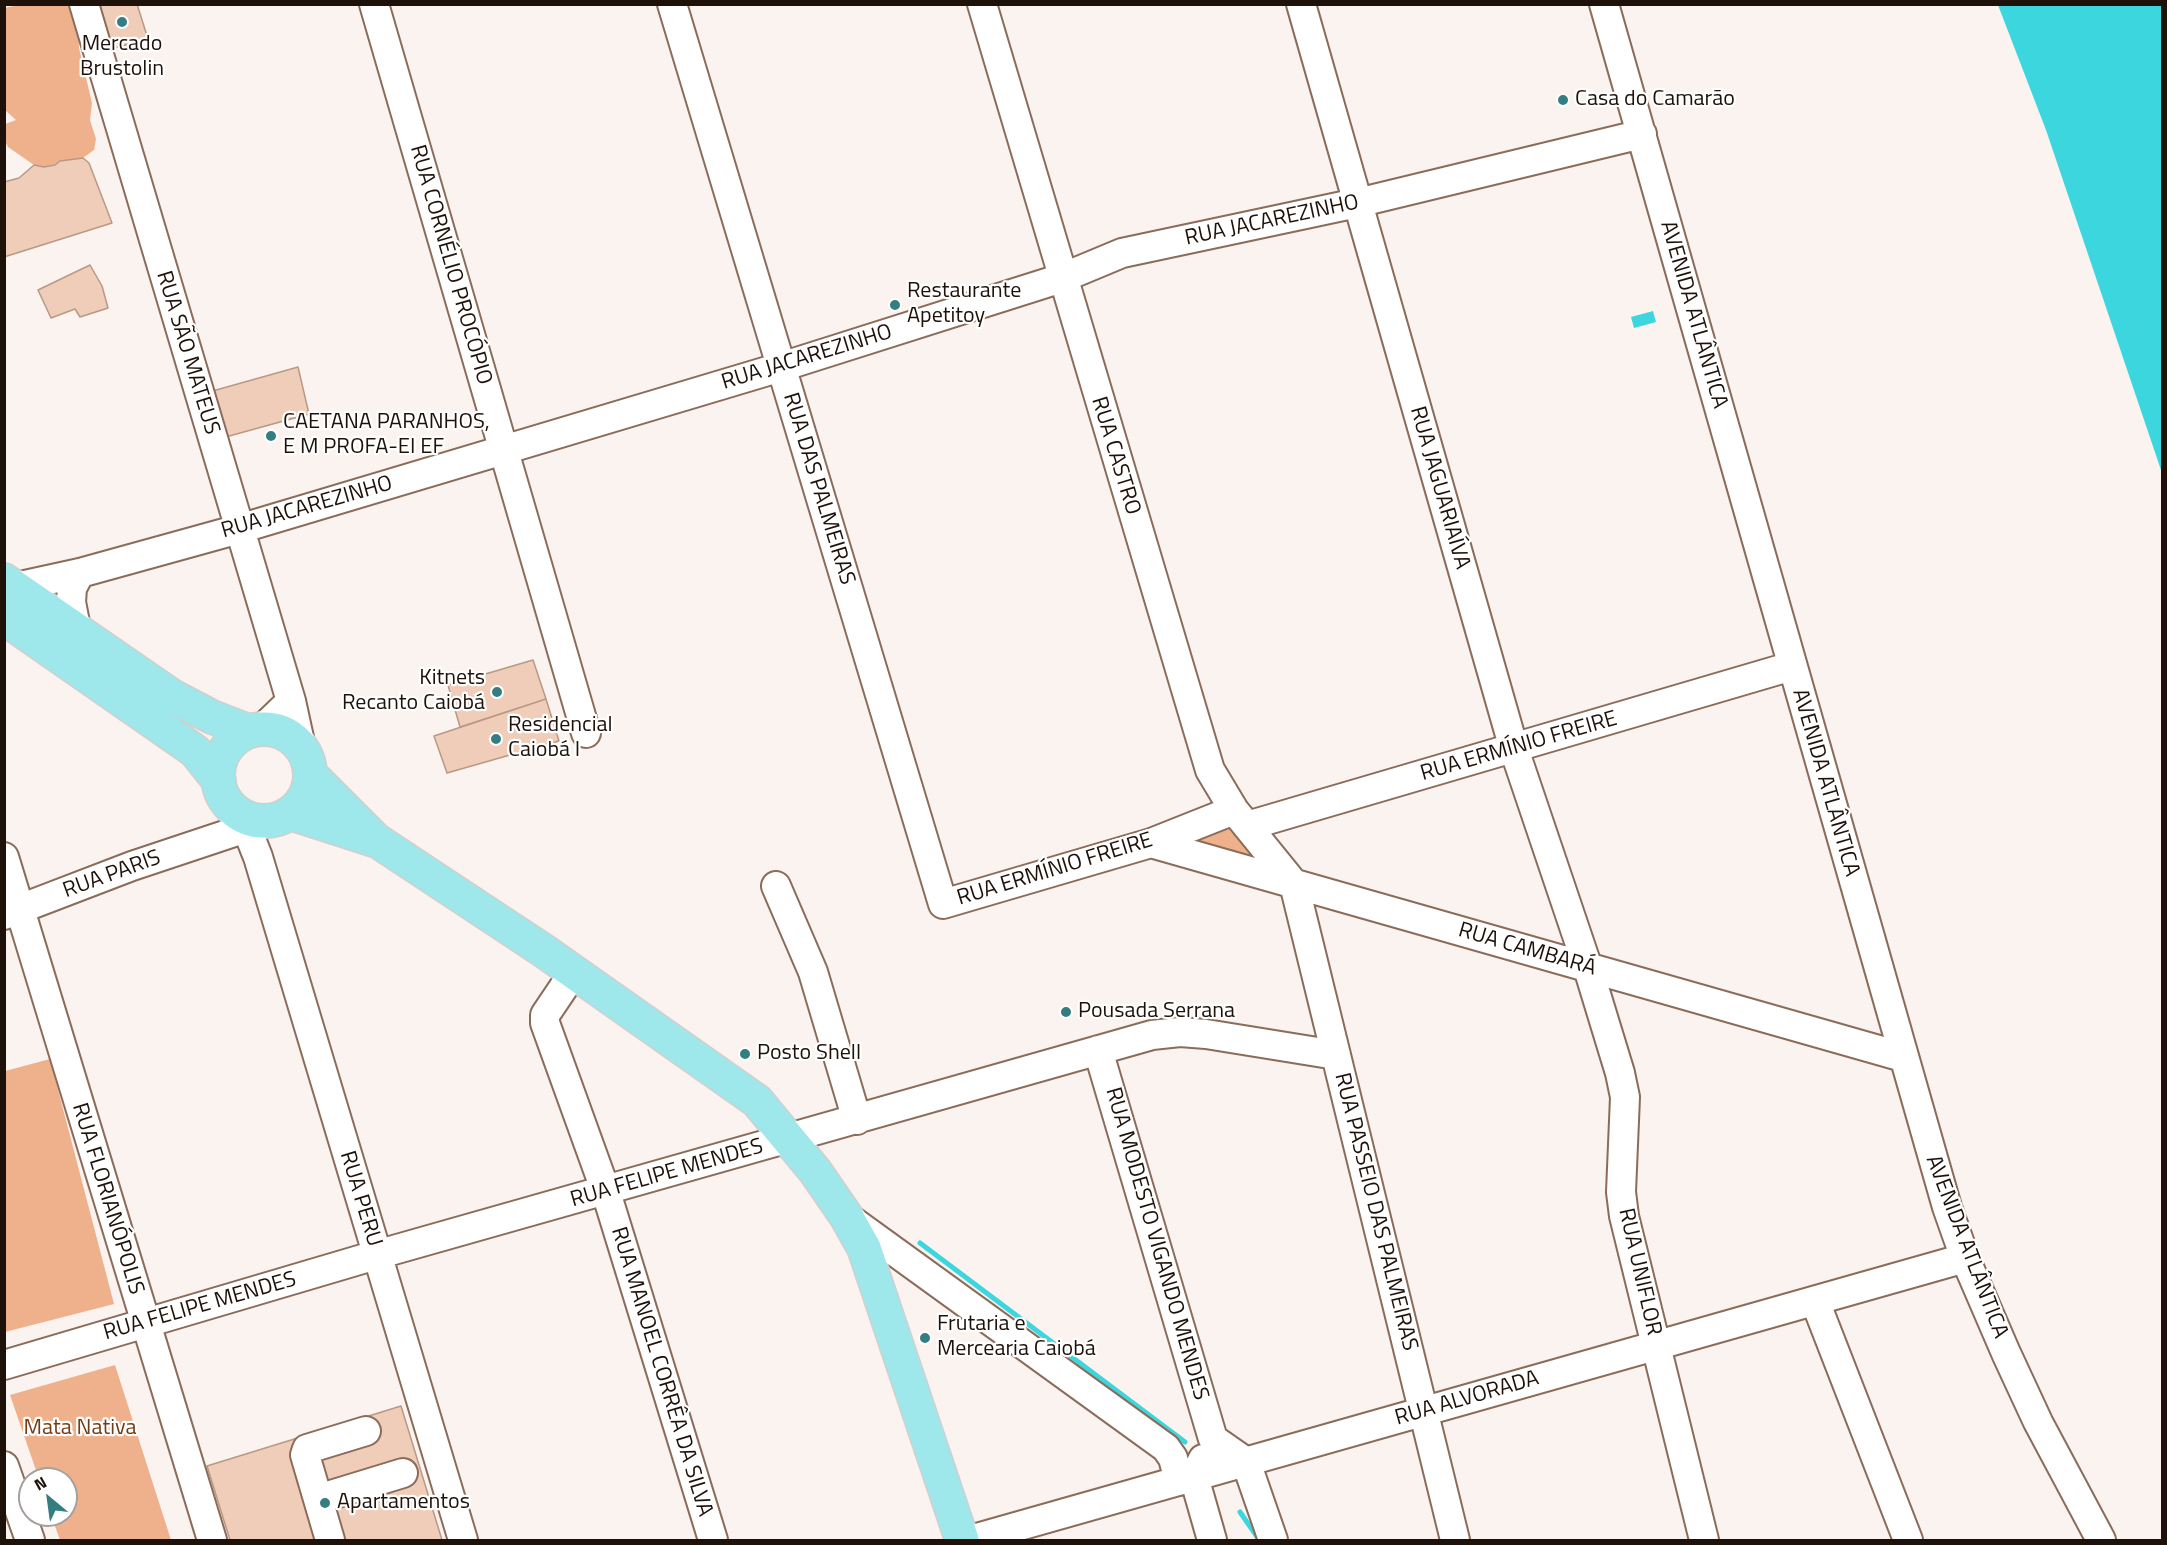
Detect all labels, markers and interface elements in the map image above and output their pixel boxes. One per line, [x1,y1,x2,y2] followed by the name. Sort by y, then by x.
[115,15,129,29] marker: Mercado Brustolin
[80,32,164,84] place label: Mercado Brustolin
[1575,87,1735,113] place label: Casa do Camarão
[1556,93,1570,107] marker: Casa do Camarão
[403,142,497,388] street label: RUA CORNÉLIO PROCÓPIO
[1183,190,1361,252] street label: RUA JACAREZINHO
[1654,218,1732,412] street label: AVENIDA ATLÂNTICA
[150,268,224,438] street label: RUA SÃO MATEUS
[907,279,1021,330] place label: Restaurante Apetitoy
[888,298,902,312] marker: Restaurante Apetitoy
[719,320,895,396] street label: RUA JACAREZINHO
[776,390,860,588] street label: RUA DAS PALMEIRAS
[1085,394,1145,518] street label: RUA CASTRO
[1403,404,1475,572] street label: RUA JAGUARIAÍVA
[283,410,490,462] place label: CAETANA PARANHOS, E M PROFA-EI EF
[264,429,278,443] marker: CAETANA PARANHOS, E M PROFA-EI EF
[218,471,396,545] street label: RUA JACAREZINHO
[342,666,485,718] place label: Kitnets Recanto Caiobá
[490,685,504,699] marker: Kitnets Recanto Caiobá
[1786,686,1864,880] street label: AVENIDA ATLÂNTICA
[1418,706,1620,788] street label: RUA ERMÍNIO FREIRE
[508,713,613,764] place label: Residencial Caiobá I
[489,732,503,746] marker: Residencial Caiobá I
[954,828,1156,912] street label: RUA ERMÍNIO FREIRE
[60,845,164,905] street label: RUA PARIS
[1455,918,1599,982] street label: RUA CAMBARÁ
[1078,999,1235,1025] place label: Pousada Serrana
[1059,1005,1073,1019] marker: Pousada Serrana
[757,1041,861,1067] place label: Posto Shell
[738,1047,752,1061] marker: Posto Shell
[1328,1070,1422,1354] street label: RUA PASSEIO DAS PALMEIRAS
[1099,1085,1213,1403] street label: RUA MODESTO VIGANDO MENDES
[65,1100,149,1298] street label: RUA FLORIANÓPOLIS
[568,1134,766,1214] street label: RUA FELIPE MENDES
[333,1148,387,1250] street label: RUA PERU
[1919,1152,2013,1342] street label: AVENIDA ATLÂNTICA
[1612,1206,1666,1338] street label: RUA UNIFLOR
[604,1224,718,1520] street label: RUA MANOEL CORRÊA DA SILVA
[101,1267,299,1347] street label: RUA FELIPE MENDES
[937,1312,1096,1364] place label: Frutaria e Mercearia Caiobá
[918,1331,932,1345] marker: Frutaria e Mercearia Caiobá
[1392,1366,1542,1432] street label: RUA ALVORADA
[24,1416,136,1442] park label: Mata Nativa
[18,1467,78,1527] north arrow
[30,1470,51,1496] text: N
[337,1490,470,1516] place label: Apartamentos
[318,1496,332,1510] marker: Apartamentos

